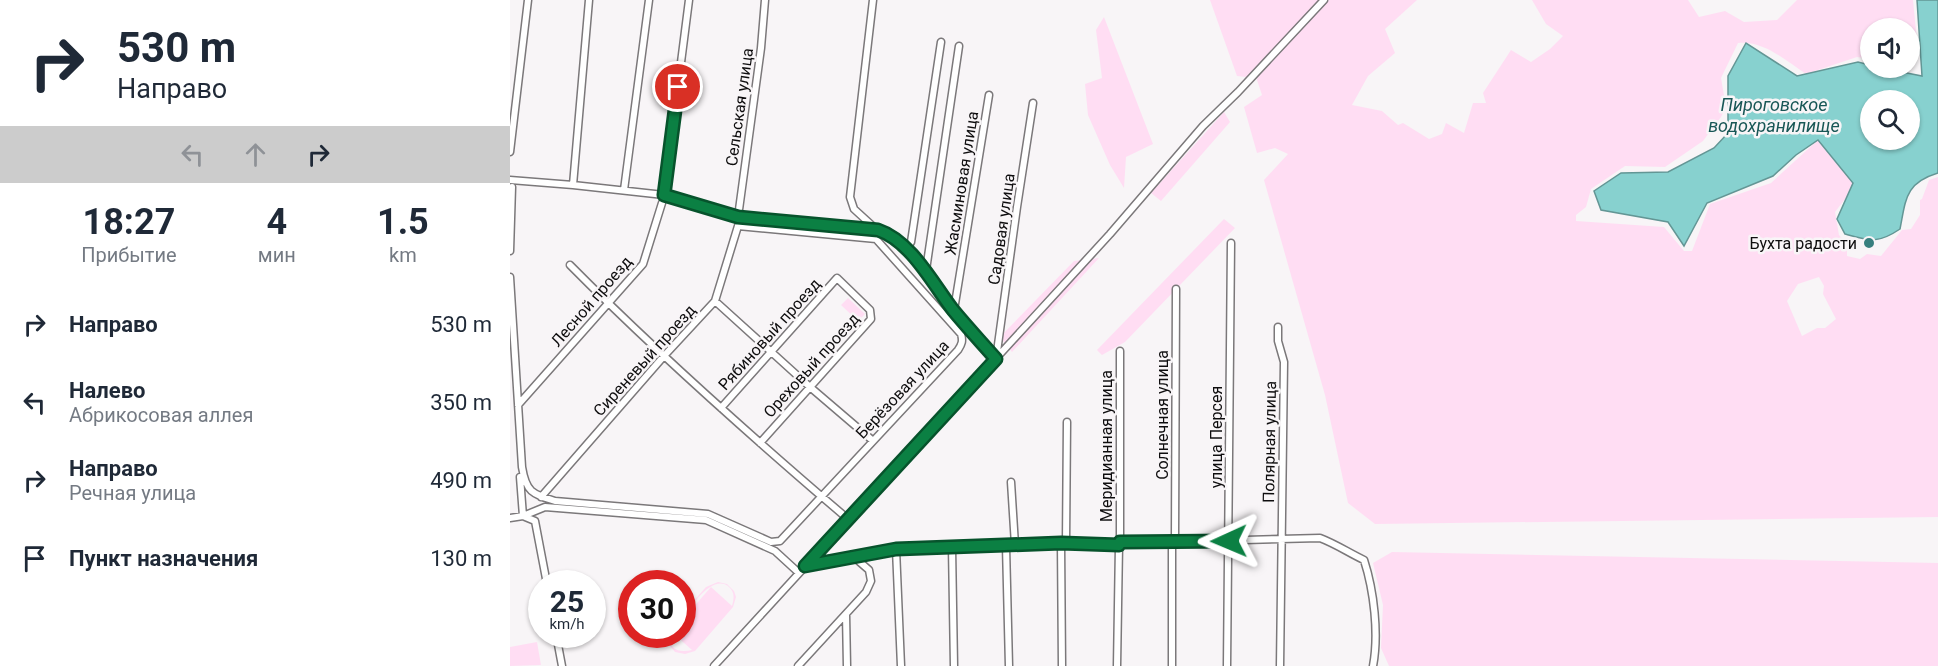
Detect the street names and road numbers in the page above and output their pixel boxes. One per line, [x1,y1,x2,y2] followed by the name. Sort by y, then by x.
[722,47,757,167] street label: Сельская улица
[941,110,982,256] street label: Жасминовая улица
[984,172,1019,286] street label: Садовая улица
[547,252,636,350] street label: Лесной проезд
[714,274,825,394] street label: Рябиновый проезд
[589,301,700,420] street label: Сиреневый проезд
[760,309,863,421] street label: Ореховый проезд
[852,336,953,443] street label: Берёзовая улица
[1153,350,1172,480] street label: Солнечная улица
[1097,370,1116,522] street label: Меридианная улица
[1259,381,1280,503] street label: Полярная улица
[1207,386,1226,488] street label: улица Персея

